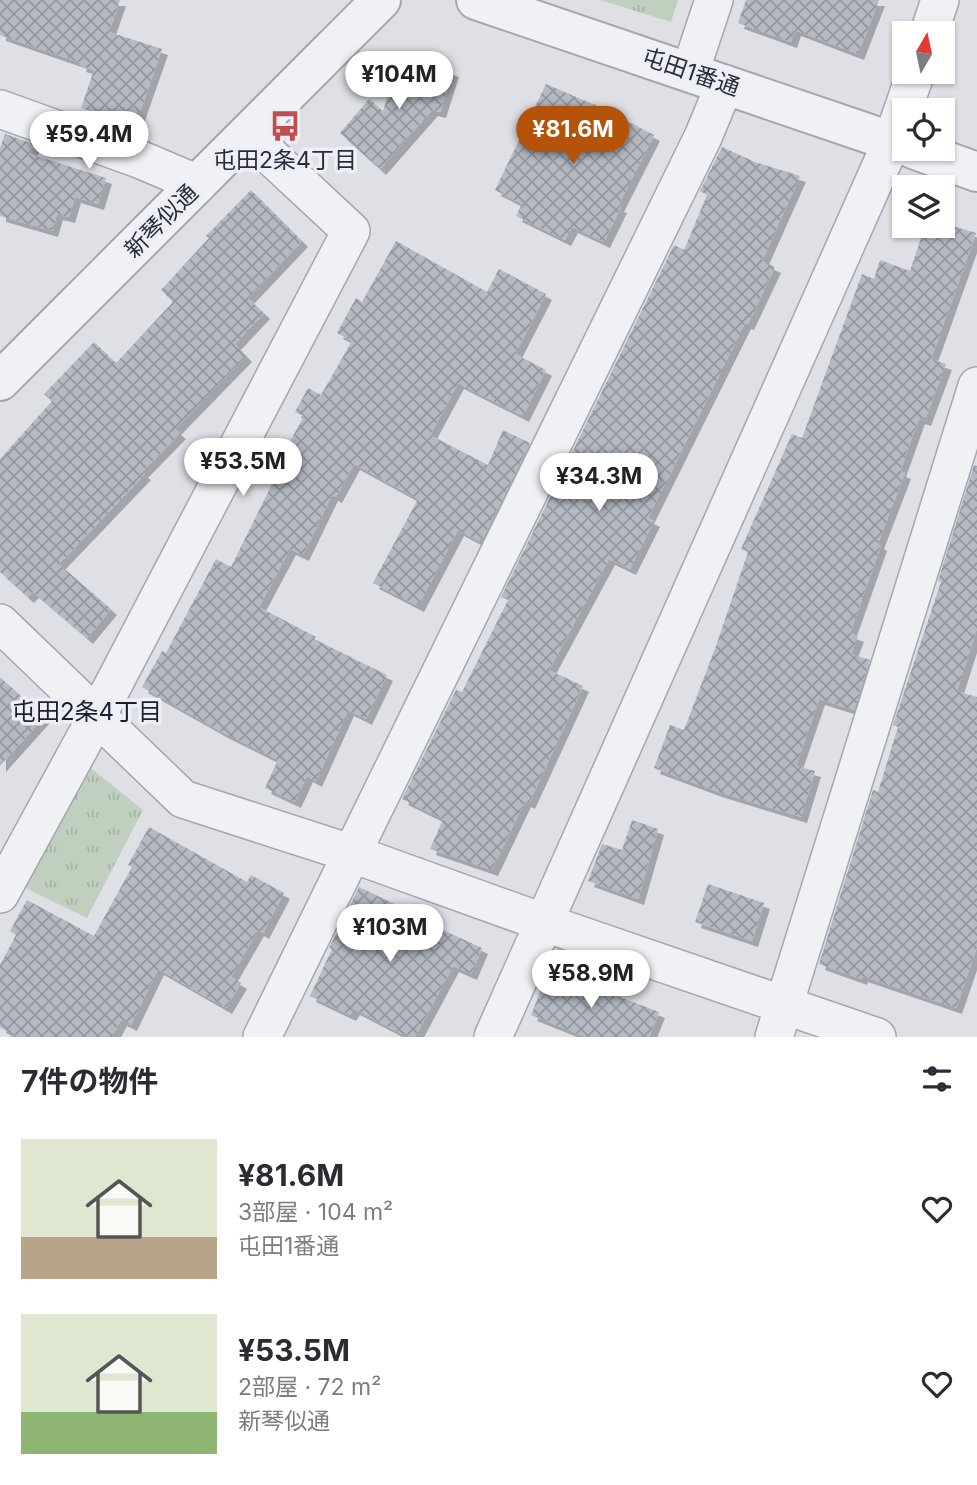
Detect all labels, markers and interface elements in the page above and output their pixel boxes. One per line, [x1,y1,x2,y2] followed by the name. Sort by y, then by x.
[892,21,956,84] north arrow
[892,21,955,238] map controls
[639,42,743,102] street label: 屯田1番通
[350,52,448,111] pin: ¥104M
[361,60,437,88] text: ¥104M
[892,98,955,161] button: locate
[516,106,630,166] pin: ¥81.6M
[268,109,302,143] bus stop icon: 屯田2条4丁目
[32,111,146,171] pin: ¥59.4M
[532,115,614,143] text: ¥81.6M
[46,120,132,148] text: ¥59.4M
[213,146,357,174] place label: 屯田2条4丁目
[892,175,955,238] button: layers
[119,179,203,263] street label: 新琴似通
[186,438,300,498] pin: ¥53.5M
[200,447,286,475] text: ¥53.5M
[542,454,656,513] pin: ¥34.3M
[556,462,642,490] text: ¥34.3M
[12,697,162,726] district label: 屯田2条4丁目
[341,904,439,964] pin: ¥103M
[353,913,427,941] text: ¥103M
[534,950,648,1010] pin: ¥58.9M
[548,959,634,987] text: ¥58.9M
[918,1060,956,1098] icon: filters
[21,1063,158,1099] text: 7件の物件
[238,1157,344,1193] text: ¥81.6M
[77,1167,161,1251] icon: home
[918,1190,956,1228] icon: heart
[238,1198,393,1226] text: 3部屋 · 104 m²
[238,1232,339,1260] text: 屯田1番通
[238,1332,350,1368] text: ¥53.5M
[77,1342,161,1426] icon: home
[918,1365,956,1403] icon: heart
[238,1373,381,1401] text: 2部屋 · 72 m²
[238,1407,330,1435] text: 新琴似通

